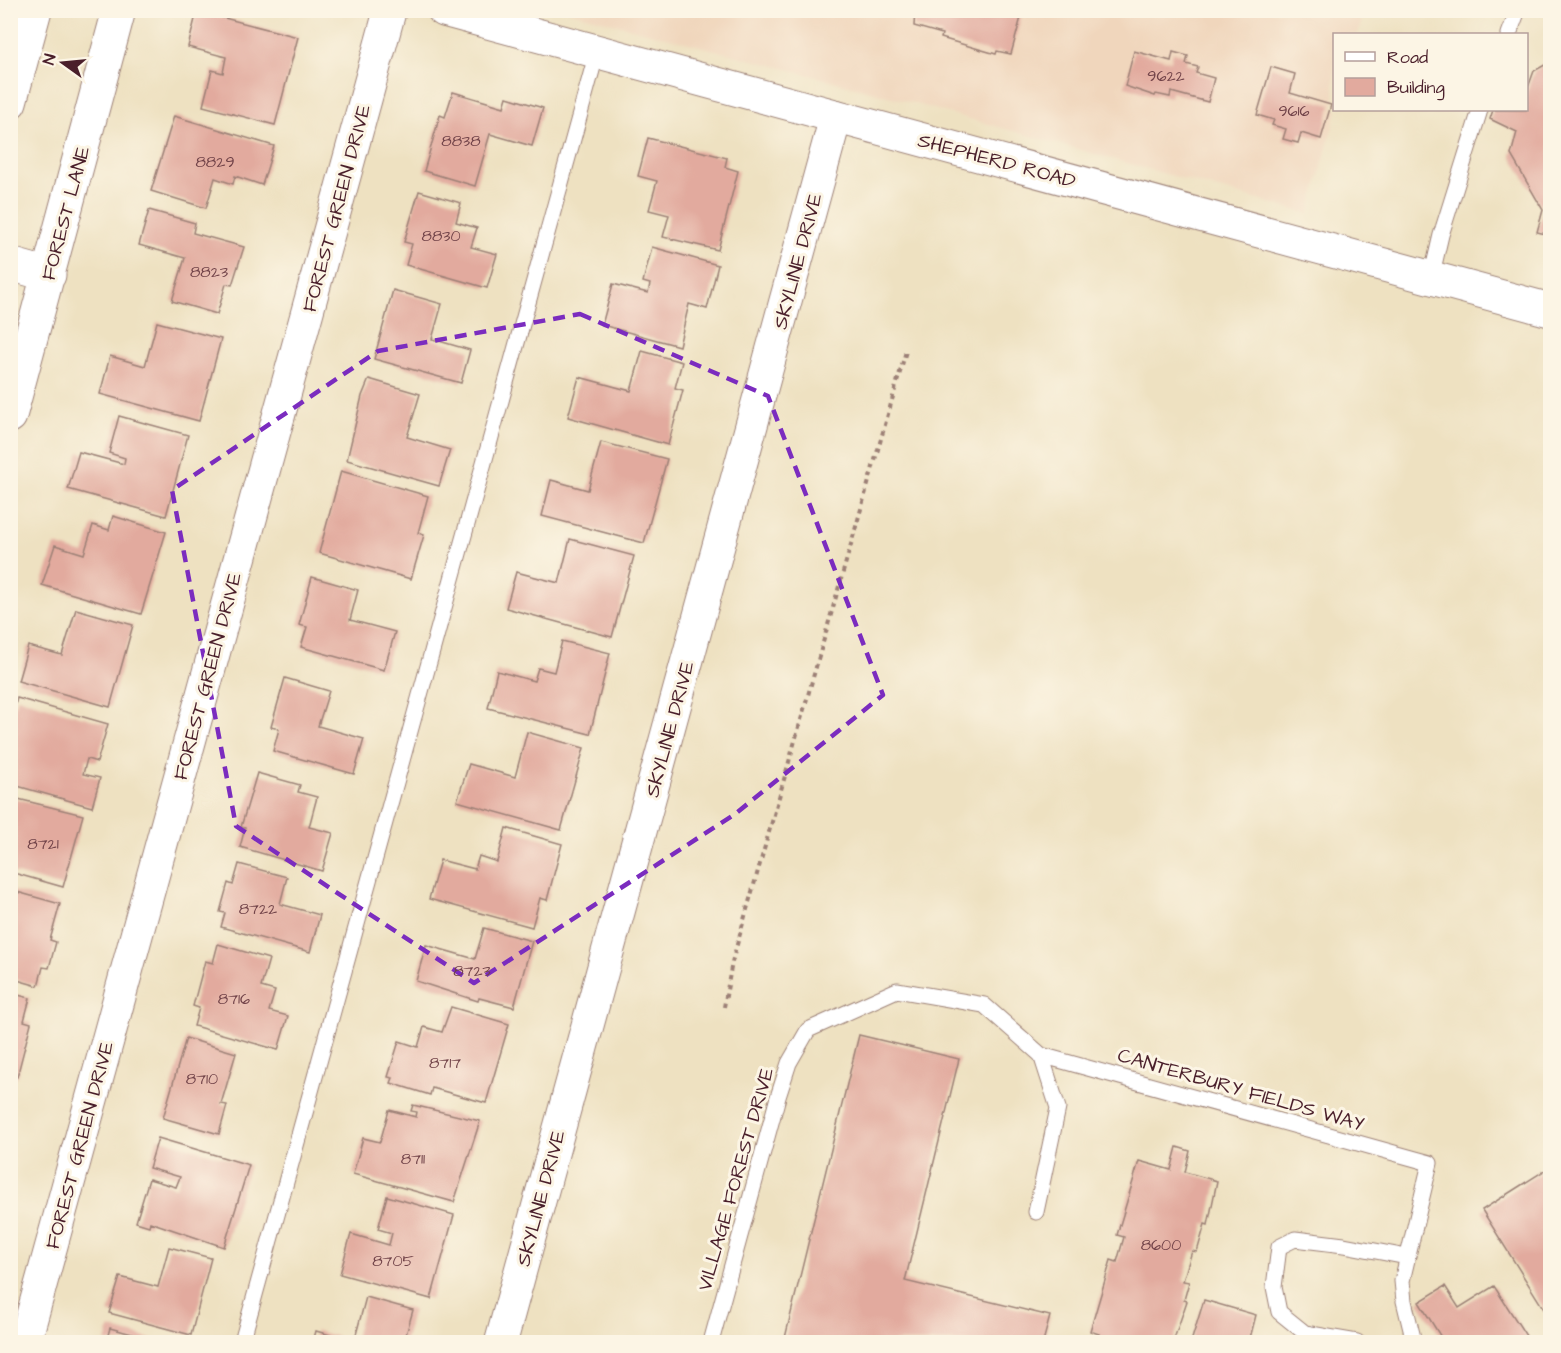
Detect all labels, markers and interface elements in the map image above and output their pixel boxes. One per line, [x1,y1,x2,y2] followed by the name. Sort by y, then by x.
[33,33,93,93] north arrow
[1333,33,1528,111] legend
[1387,45,1428,70] text: Road
[38,52,61,67] text: N
[1147,65,1185,87] house number: 9622
[1387,75,1445,101] text: Building
[1278,100,1310,122] house number: 9616
[296,101,378,315] street label: FOREST GREEN DRIVE
[915,126,1079,195] street label: SHEPHERD ROAD
[441,130,481,152] house number: 8838
[35,143,97,283] street label: FOREST LANE
[195,151,235,173] house number: 8829
[766,190,830,332] street label: SKYLINE DRIVE
[422,225,460,247] house number: 8830
[190,261,228,283] house number: 8823
[167,569,249,783] street label: FOREST GREEN DRIVE
[638,658,702,800] street label: SKYLINE DRIVE
[27,833,59,855] house number: 8721
[239,898,277,920] house number: 8722
[453,960,491,982] house number: 8723
[218,988,250,1010] house number: 8716
[39,1038,121,1252] street label: FOREST GREEN DRIVE
[1114,1041,1368,1139] street label: CANTERBURY FIELDS WAY
[429,1052,461,1074] house number: 8717
[691,1064,781,1294] street label: VILLAGE FOREST DRIVE
[186,1068,218,1090] house number: 8710
[509,1127,573,1269] street label: SKYLINE DRIVE
[401,1148,425,1170] house number: 8711
[1141,1234,1181,1256] house number: 8600
[372,1250,414,1272] house number: 8705

